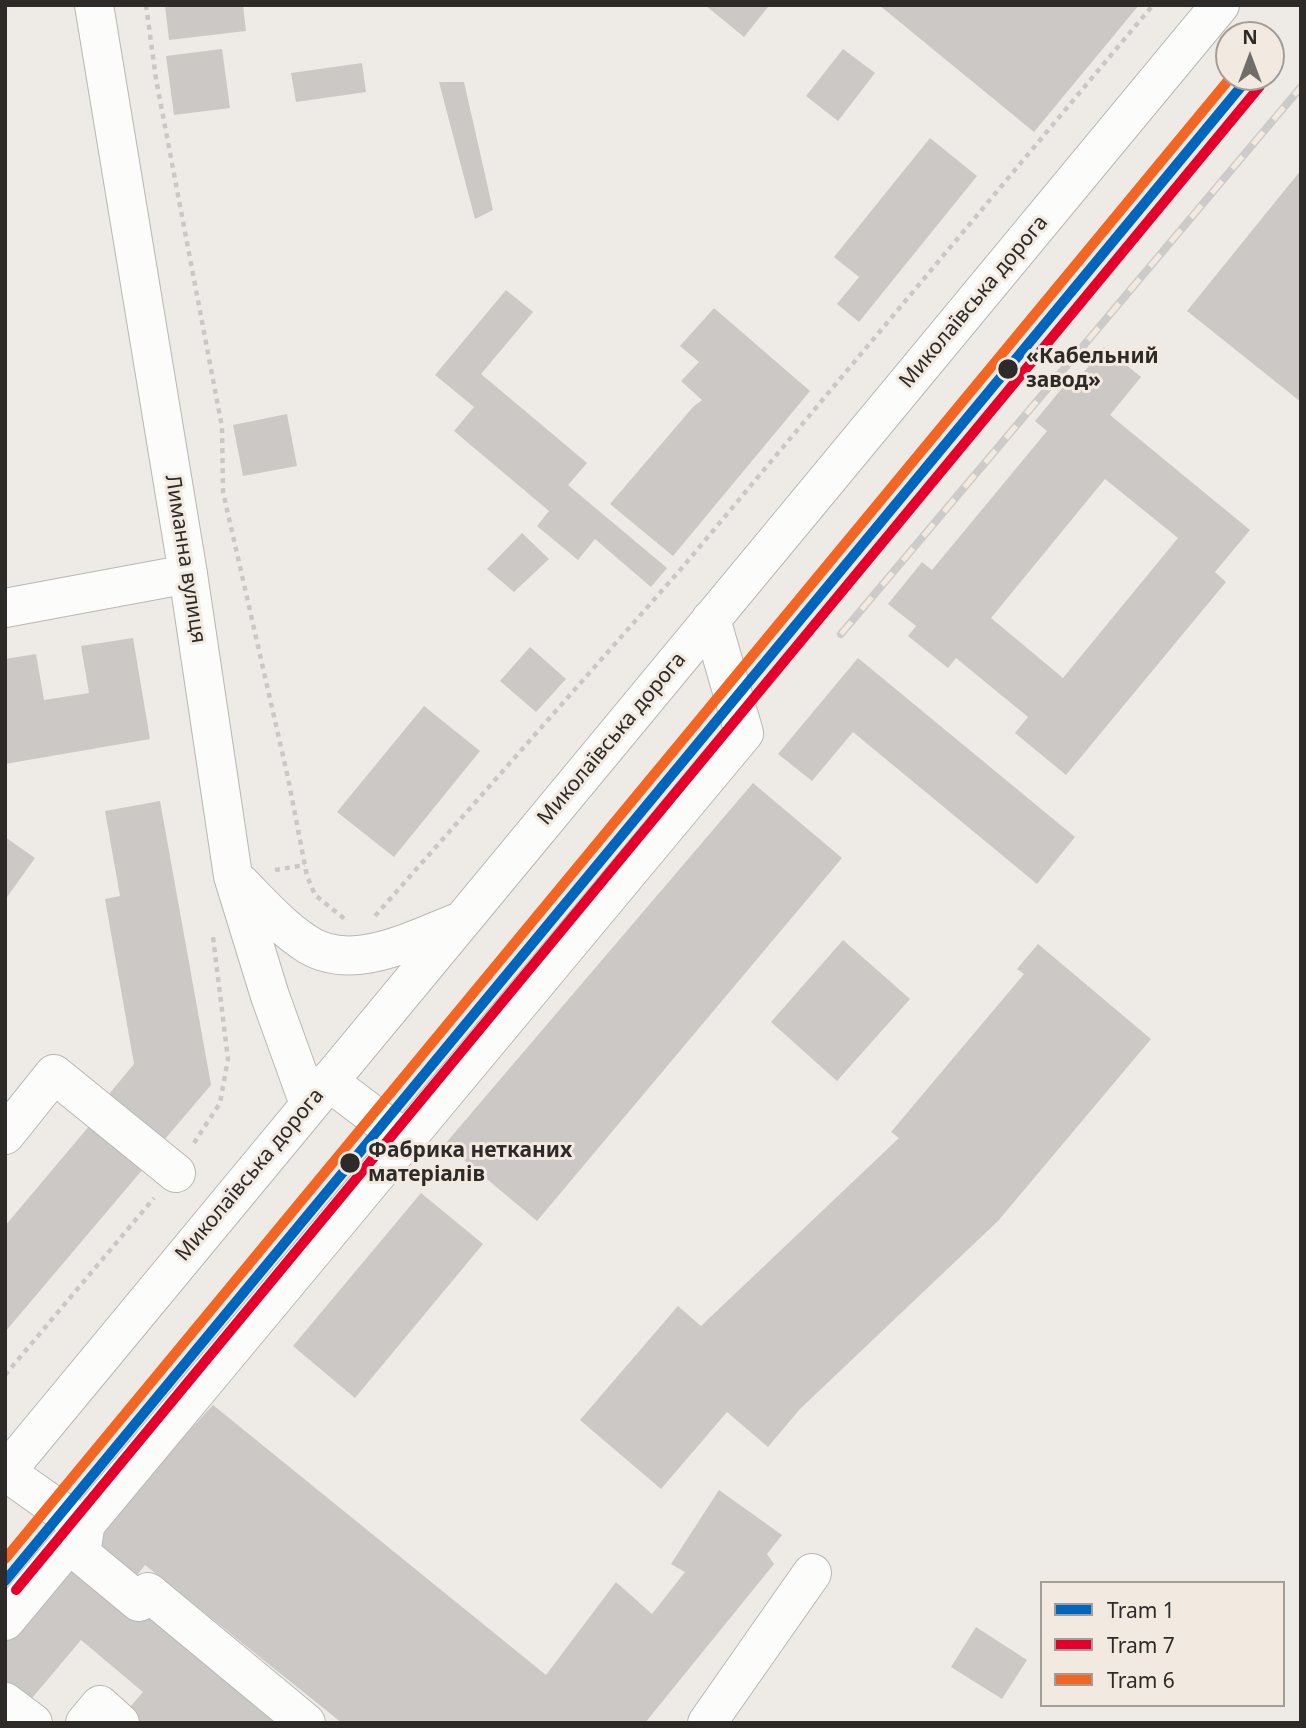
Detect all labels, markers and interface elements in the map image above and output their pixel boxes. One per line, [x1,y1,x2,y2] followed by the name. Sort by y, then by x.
[1215,21,1285,91] north arrow
[1242,24,1258,50] text: N
[894,211,1054,393] street label: Миколаївська дорога
[1026,344,1159,394] place label: «Кабельний завод»
[996,357,1020,381] marker: «Кабельний завод»
[159,473,211,645] street label: Лиманна вулиця
[532,648,692,830] street label: Миколаївська дорога
[170,1084,330,1266] street label: Миколаївська дорога
[368,1138,572,1188] place label: Фабрика нетканих матеріалів
[338,1151,362,1175] marker: Фабрика нетканих матеріалів
[1040,1581,1285,1707] legend
[1107,1596,1175,1624] text: Tram 1
[1107,1631,1175,1659] text: Tram 7
[1107,1666,1175,1694] text: Tram 6

